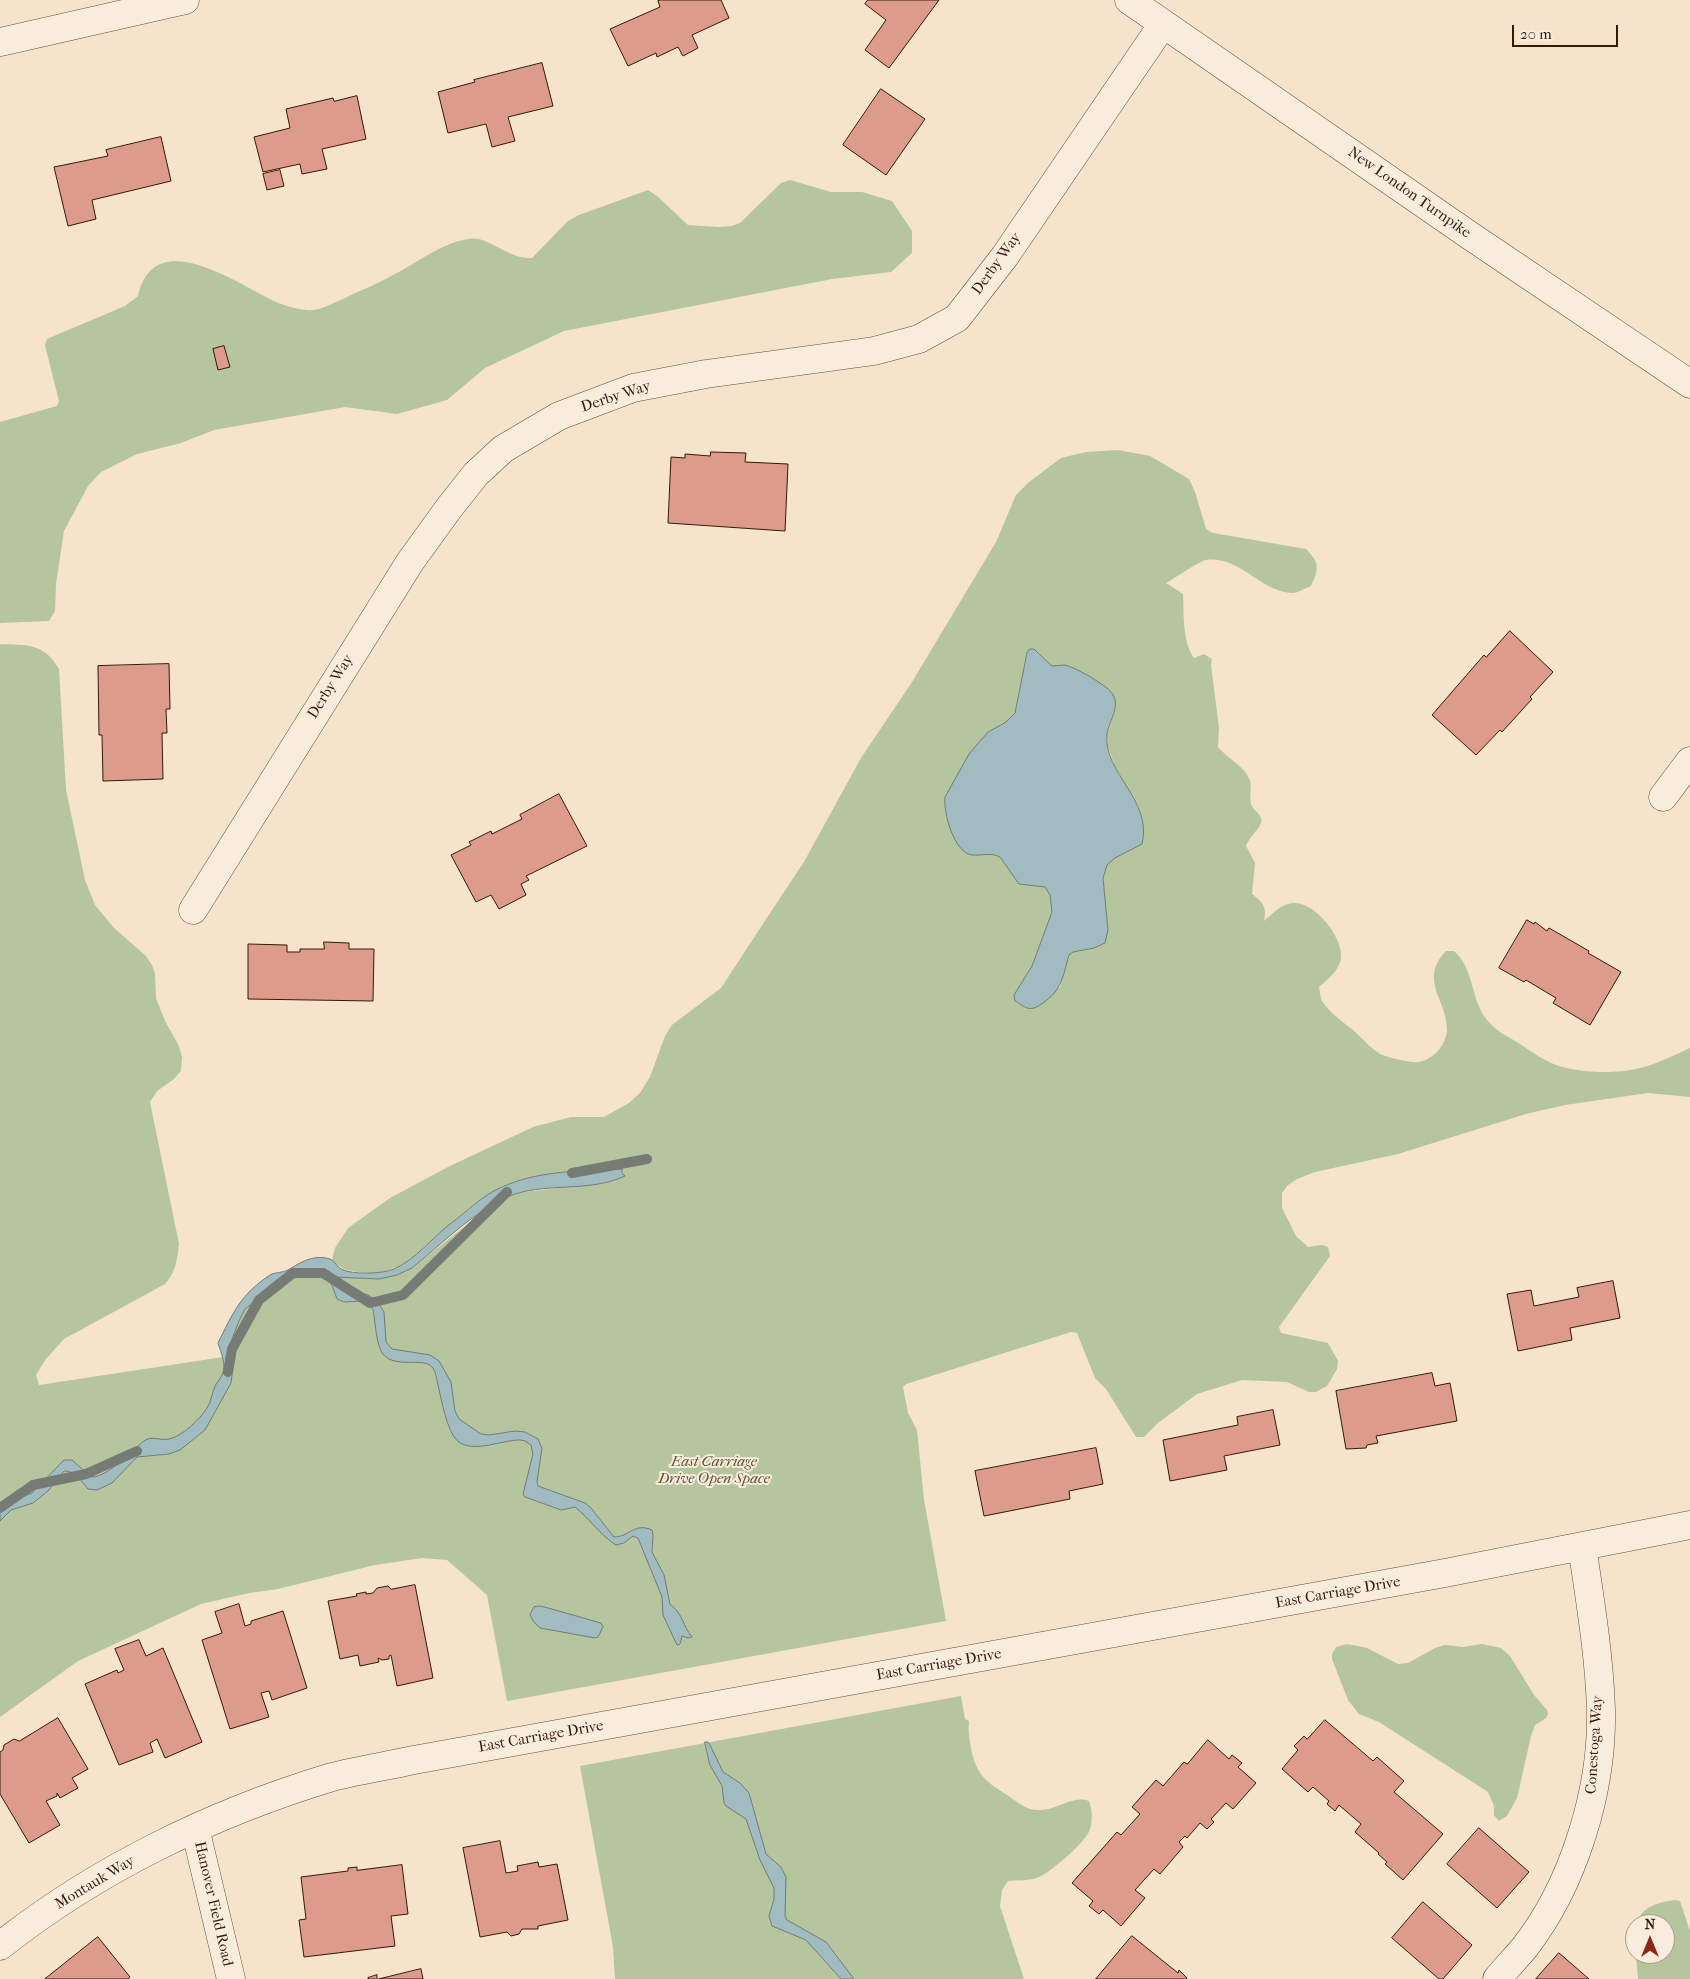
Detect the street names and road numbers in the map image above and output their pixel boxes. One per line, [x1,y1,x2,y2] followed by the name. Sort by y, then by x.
[1344,144,1474,242] street label: New London Turnpike
[968,229,1026,299] street label: Derby Way
[579,377,653,417] street label: Derby Way
[304,652,358,722] street label: Derby Way
[1274,1573,1402,1613] street label: East Carriage Drive
[875,1645,1003,1685] street label: East Carriage Drive
[1583,1695,1607,1795] street label: Conestoga Way
[477,1717,605,1757] street label: East Carriage Drive
[190,1840,236,1968] street label: Hanover Field Road
[52,1852,138,1914] street label: Montauk Way

